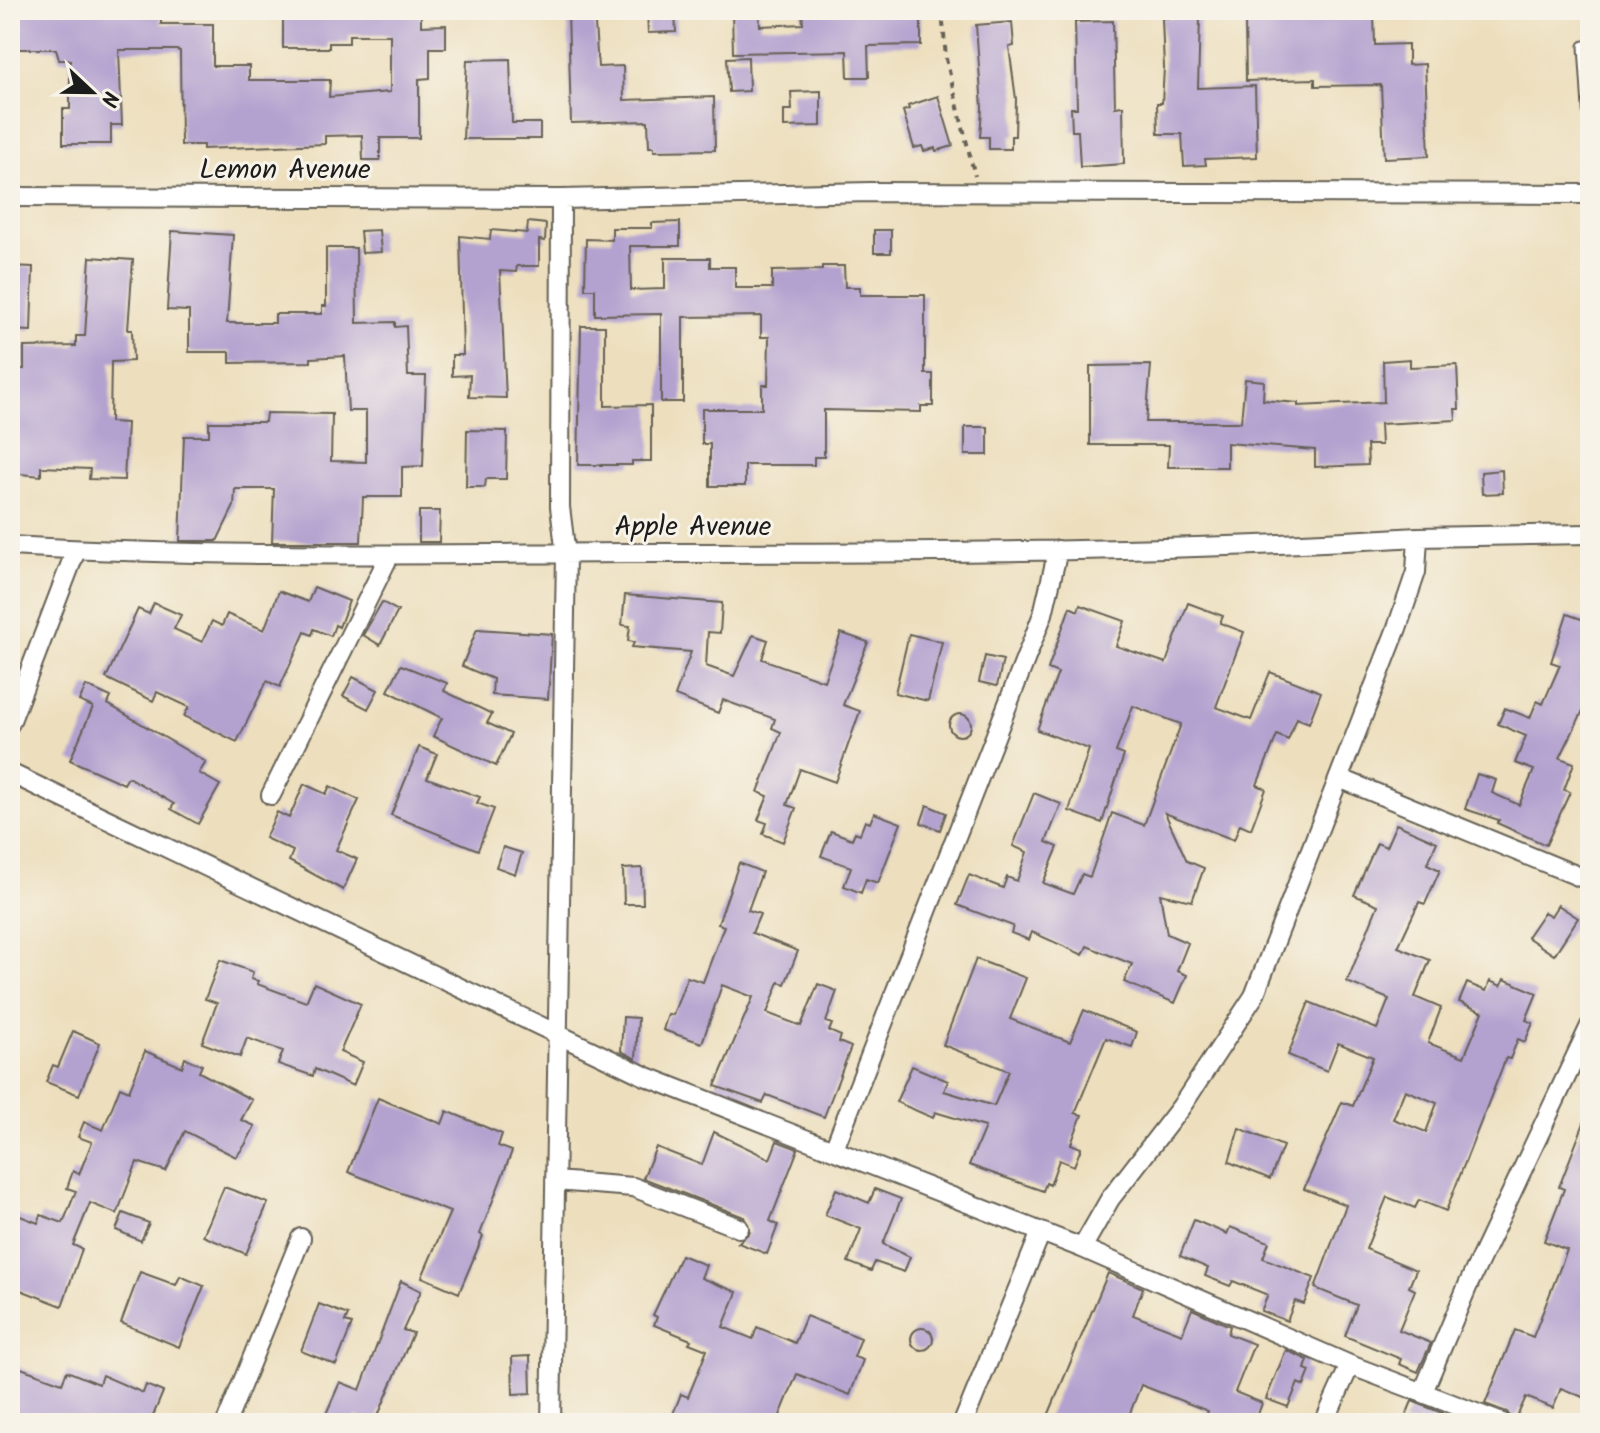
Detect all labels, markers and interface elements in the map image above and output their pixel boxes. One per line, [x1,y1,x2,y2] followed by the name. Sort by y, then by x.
[52,52,132,132] north arrow
[89,86,127,112] text: N
[199,148,371,193] street label: Lemon Avenue
[615,505,772,550] street label: Apple Avenue

